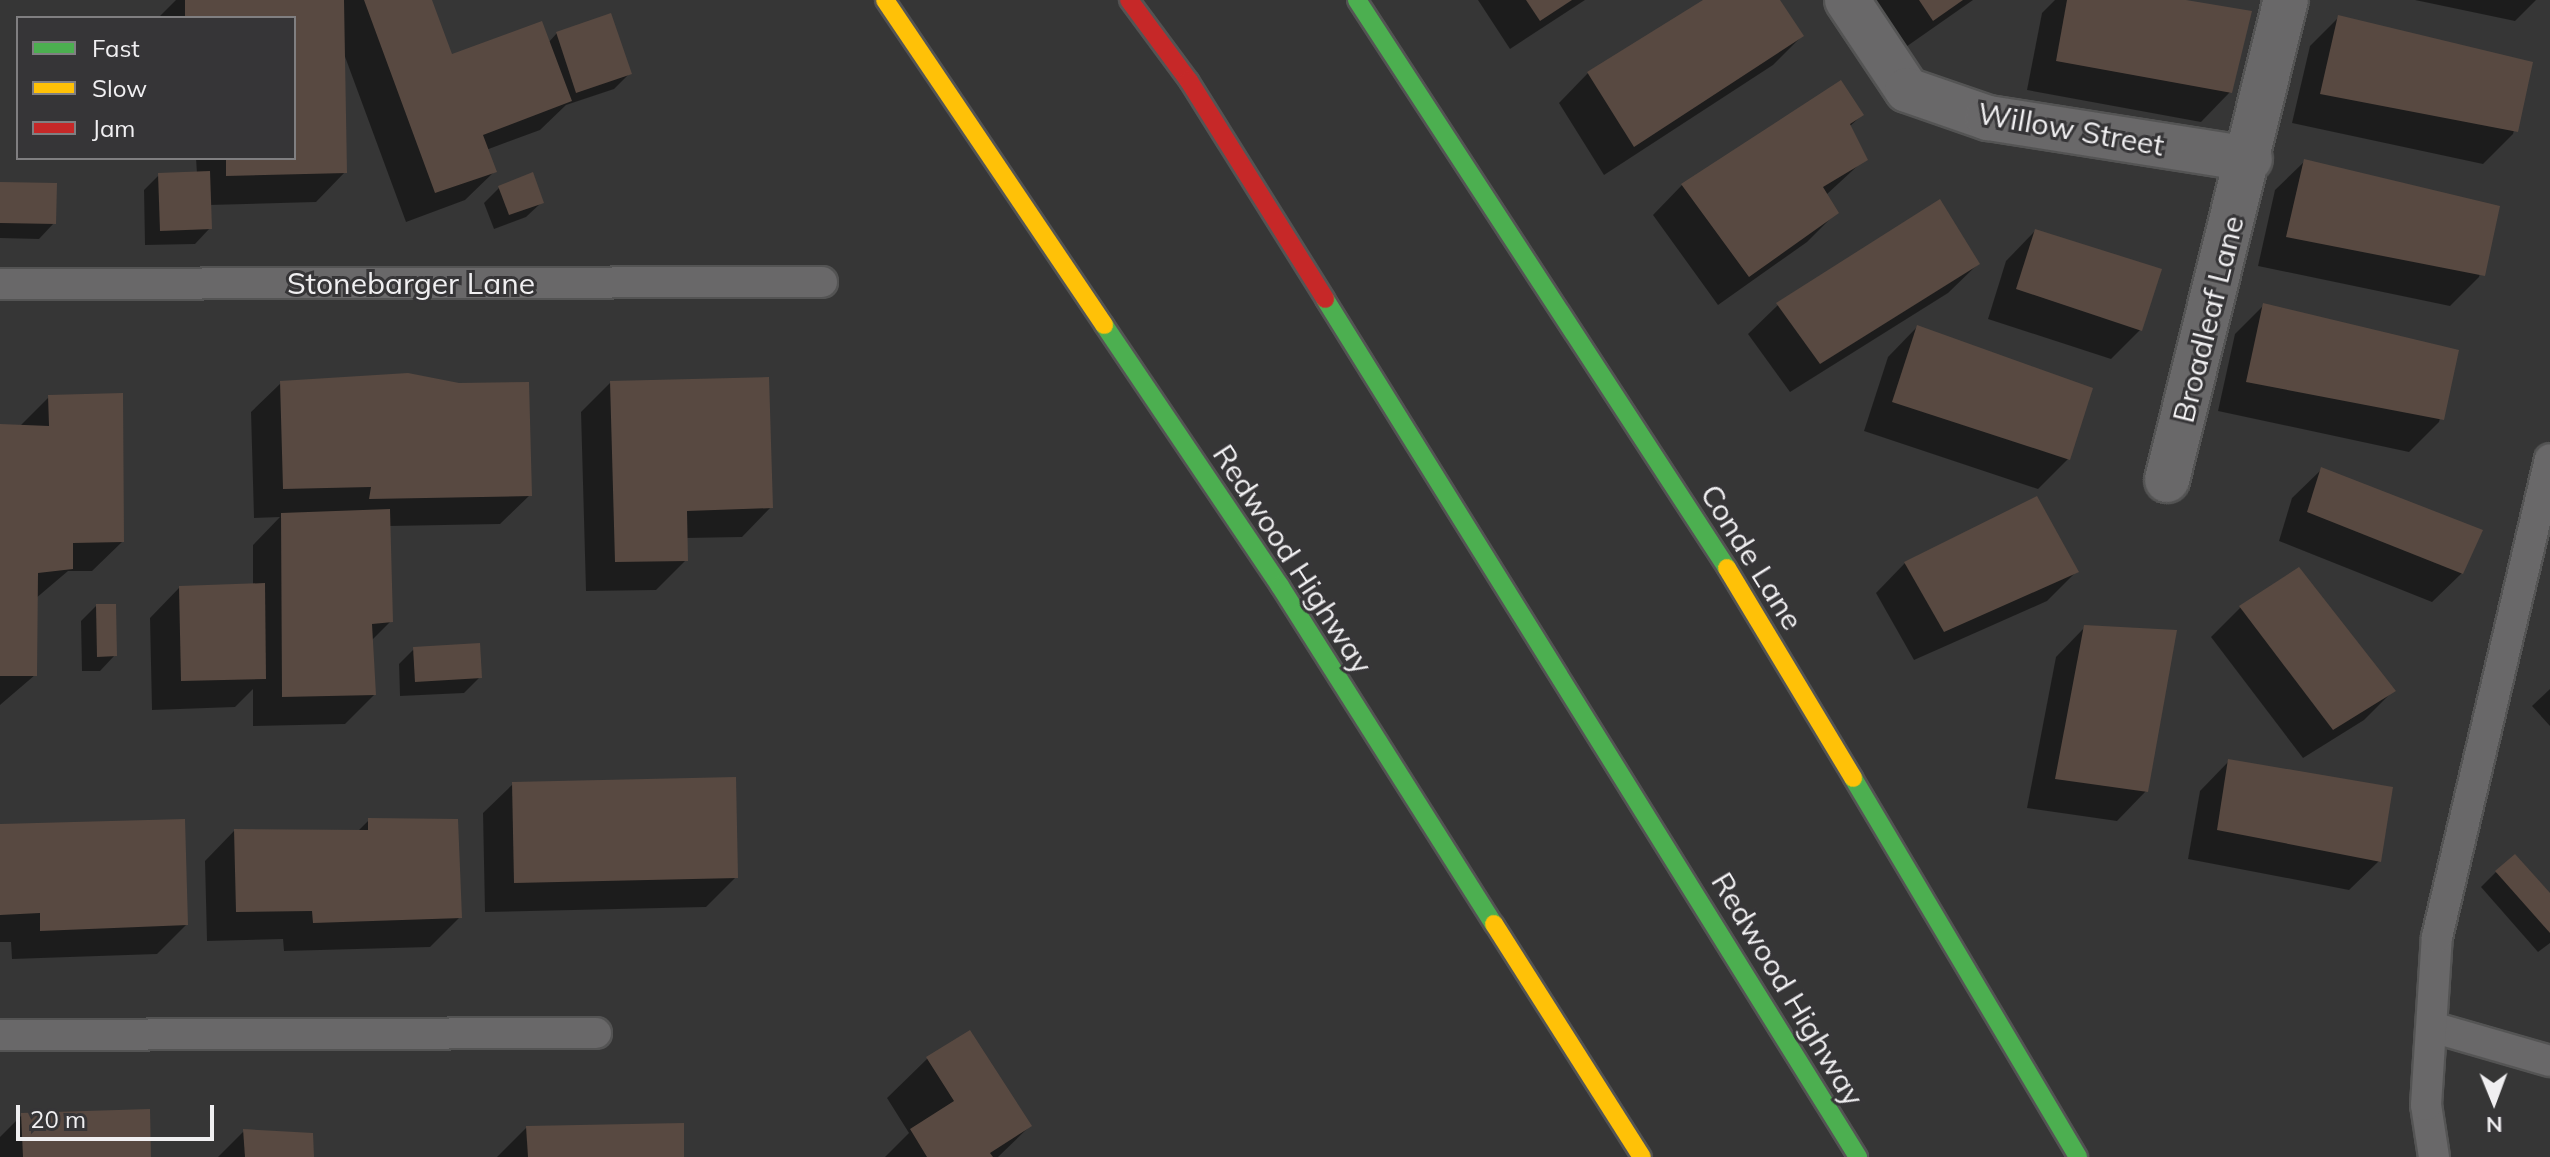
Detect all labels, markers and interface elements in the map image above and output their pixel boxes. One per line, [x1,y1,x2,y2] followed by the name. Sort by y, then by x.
[16,16,296,160] legend
[92,33,140,63] text: Fast
[92,73,147,103] text: Slow
[1975,95,2167,163] street label: Willow Street
[92,113,135,143] text: Jam
[2165,212,2251,426] street label: Broadleaf Lane
[287,265,535,301] street label: Stonebarger Lane
[1206,438,1380,680] street label: Redwood Highway
[1693,478,1811,636] street label: Conde Lane
[1704,866,1872,1112] street label: Redwood Highway
[2454,1061,2534,1141] north arrow
[20,1089,218,1139] scale bar
[30,1104,86,1134] text: 20 m
[2486,1111,2503,1139] text: N

